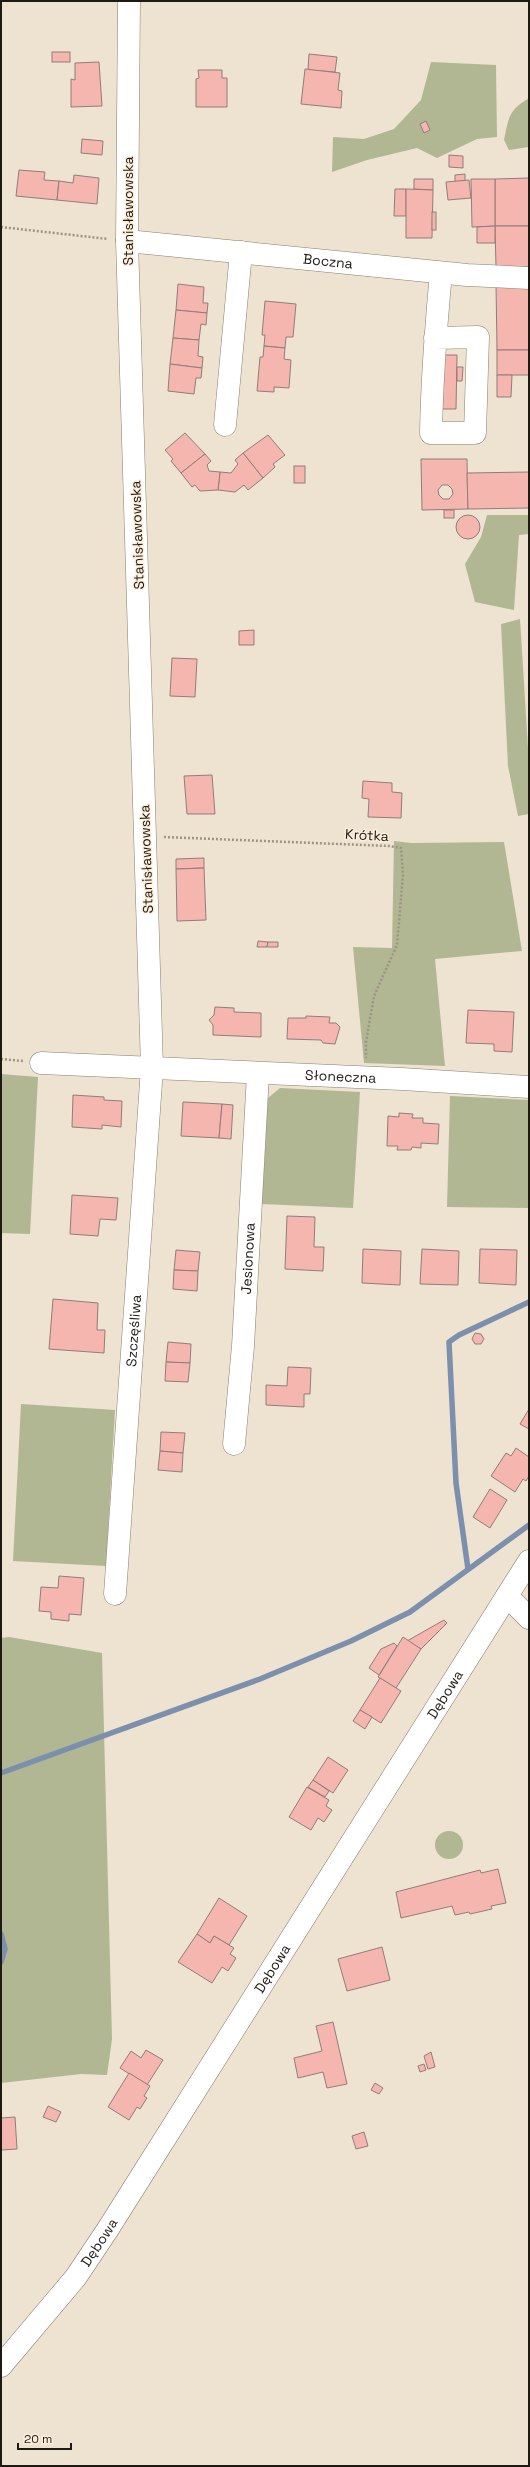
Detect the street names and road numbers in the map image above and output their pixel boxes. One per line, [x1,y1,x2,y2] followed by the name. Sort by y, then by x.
[119,156,137,266] street label: Stanisławowska
[302,250,354,273] street label: Boczna
[126,480,148,590] street label: Stanisławowska
[135,804,157,914] street label: Stanisławowska
[345,825,389,845] street label: Krótka
[305,1066,377,1087] street label: Słoneczna
[237,1222,259,1295] street label: Jesionowa
[122,1294,145,1367] street label: Szczęśliwa
[423,1667,467,1722] street label: Dębowa
[250,1941,294,1996] street label: Dębowa
[77,2215,122,2270] street label: Dębowa

